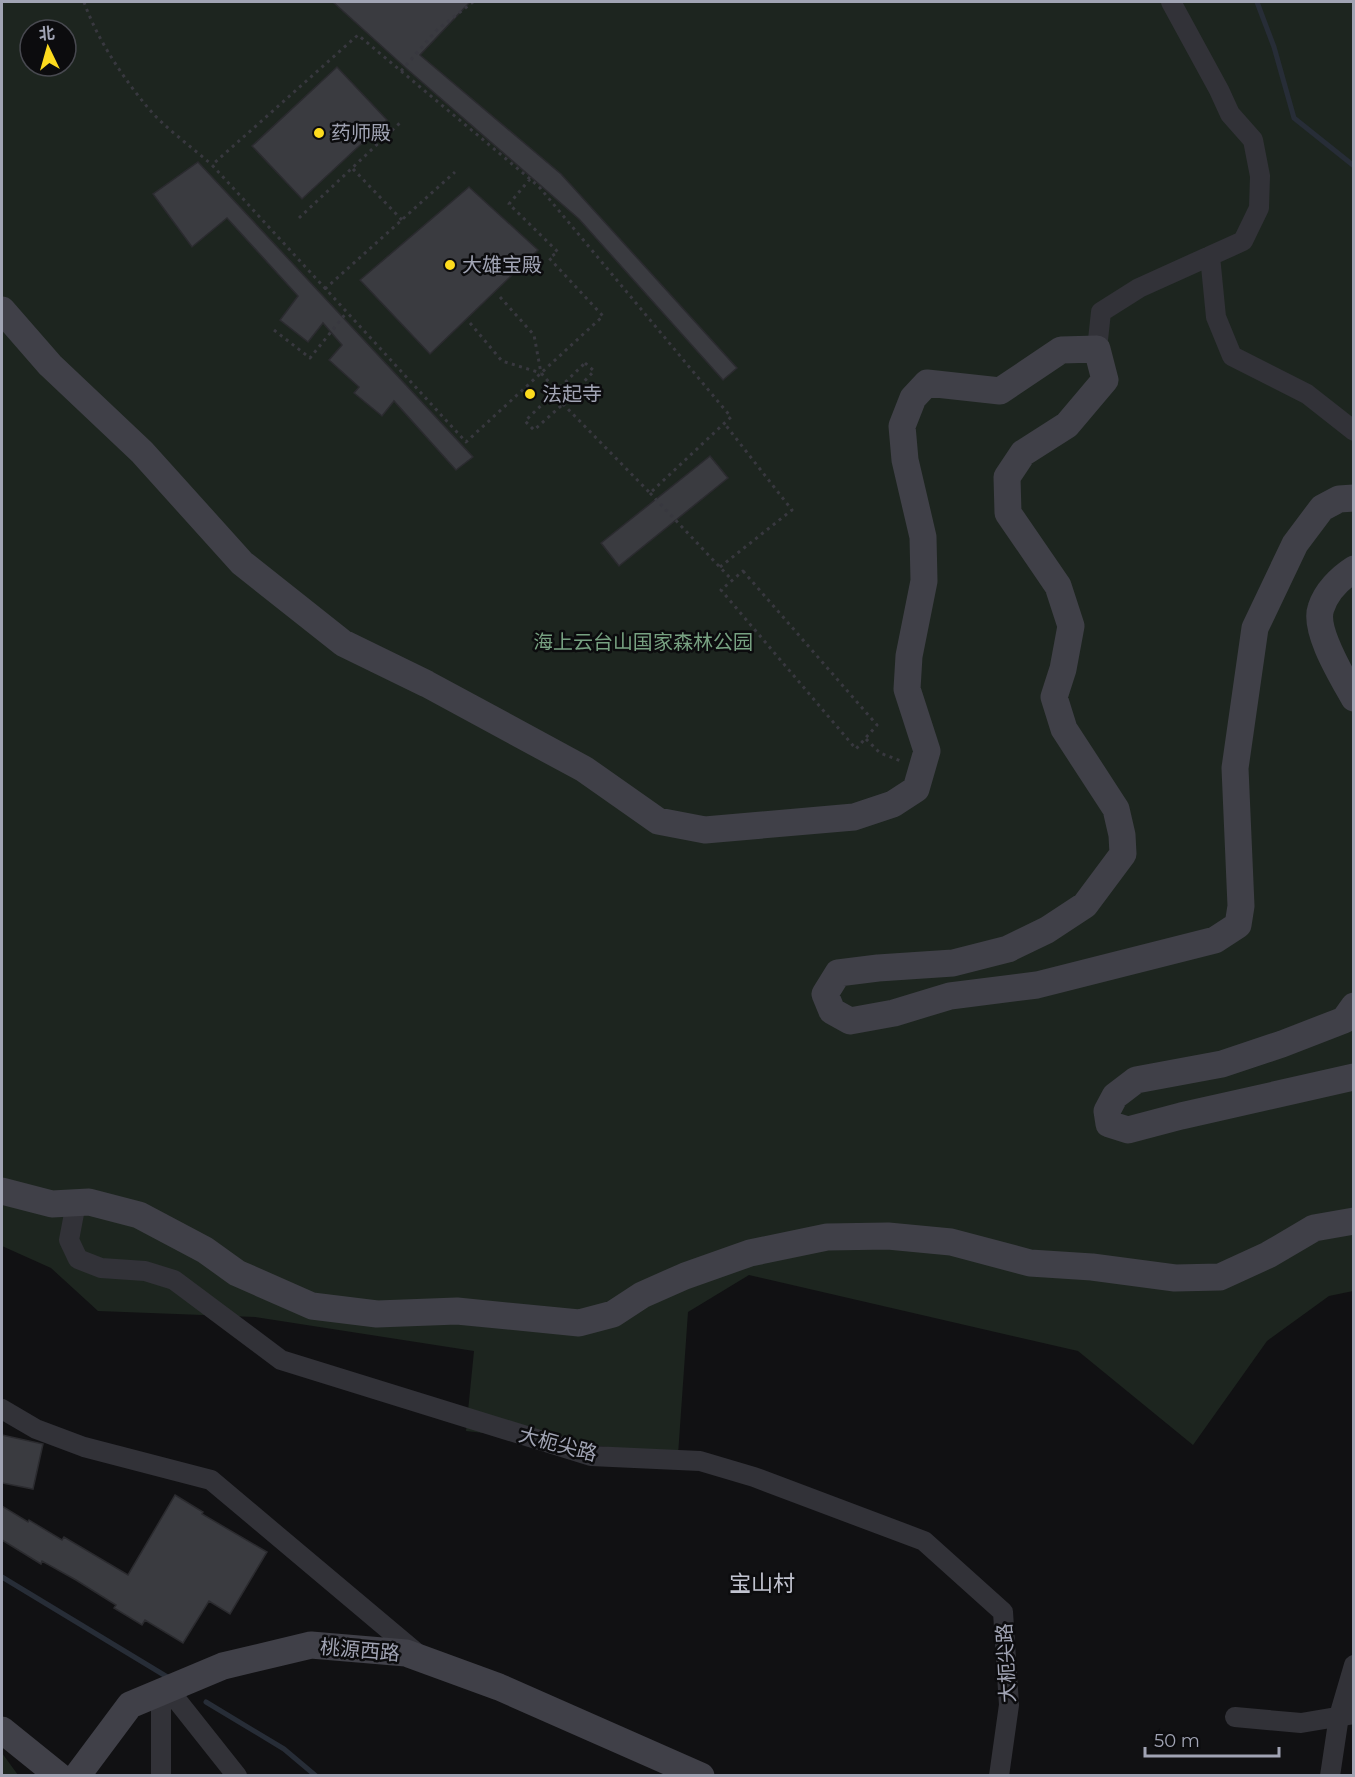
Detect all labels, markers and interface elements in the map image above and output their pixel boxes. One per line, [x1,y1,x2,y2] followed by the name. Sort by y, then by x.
[18,18,78,78] north arrow
[38,23,56,44] text: 北
[331,121,391,145] place label: 药师殿
[312,126,326,140] marker: 药师殿
[462,253,542,277] place label: 大雄宝殿
[443,258,457,272] marker: 大雄宝殿
[542,382,602,406] place label: 法起寺
[523,387,537,401] marker: 法起寺
[533,630,753,654] park label: 海上云台山国家森林公园
[516,1422,600,1466] street label: 大枙尖路
[729,1570,795,1597] district label: 宝山村
[992,1622,1020,1704] street label: 大枙尖路
[319,1635,401,1665] street label: 桃源西路
[1145,1720,1278,1758] scale bar
[1154,1730,1200,1752] text: 50 m

